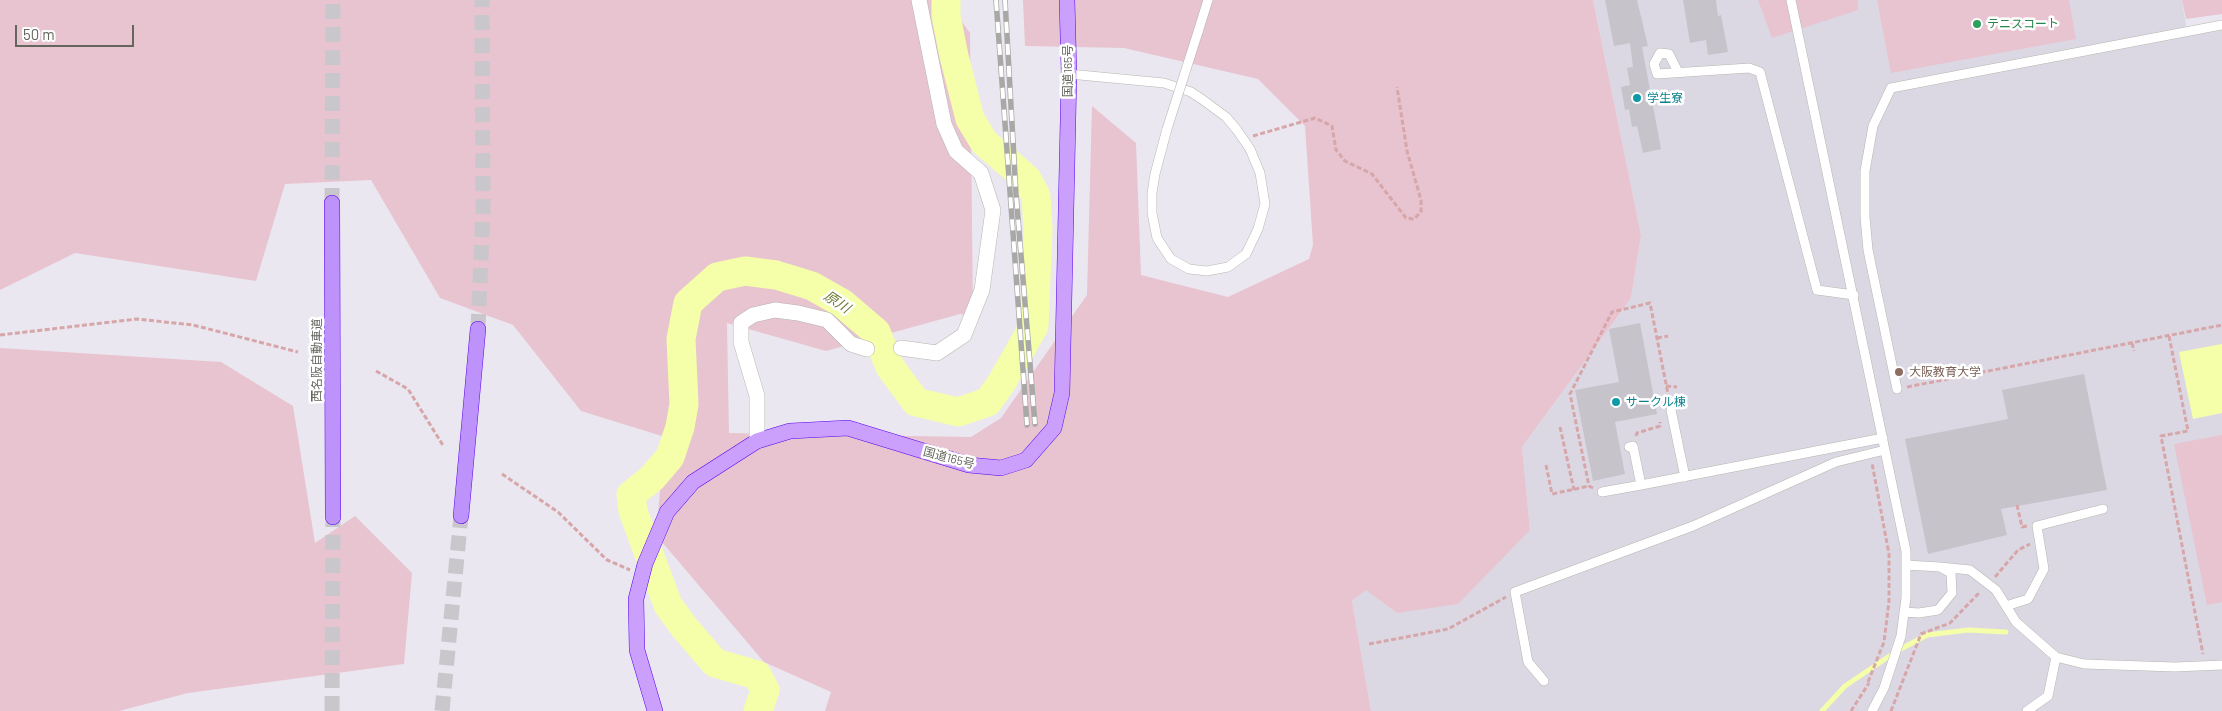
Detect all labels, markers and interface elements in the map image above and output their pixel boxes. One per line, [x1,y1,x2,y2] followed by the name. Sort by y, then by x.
[18,15,136,47] scale bar
[1987,17,2059,31] place label: テニスコート
[1971,18,1983,30] marker: テニスコート
[23,25,55,43] text: 50 m
[1061,45,1075,97] street label: 国道165号
[1647,91,1683,105] place label: 学生寮
[1631,92,1643,104] marker: 学生寮
[821,287,853,317] water label: 原川
[310,318,324,402] street label: 西名阪自動車道
[1909,365,1981,379] place label: 大阪教育大学
[1893,366,1905,378] marker: 大阪教育大学
[1626,395,1686,409] place label: サークル棟
[1610,396,1622,408] marker: サークル棟
[922,444,976,472] street label: 国道165号

